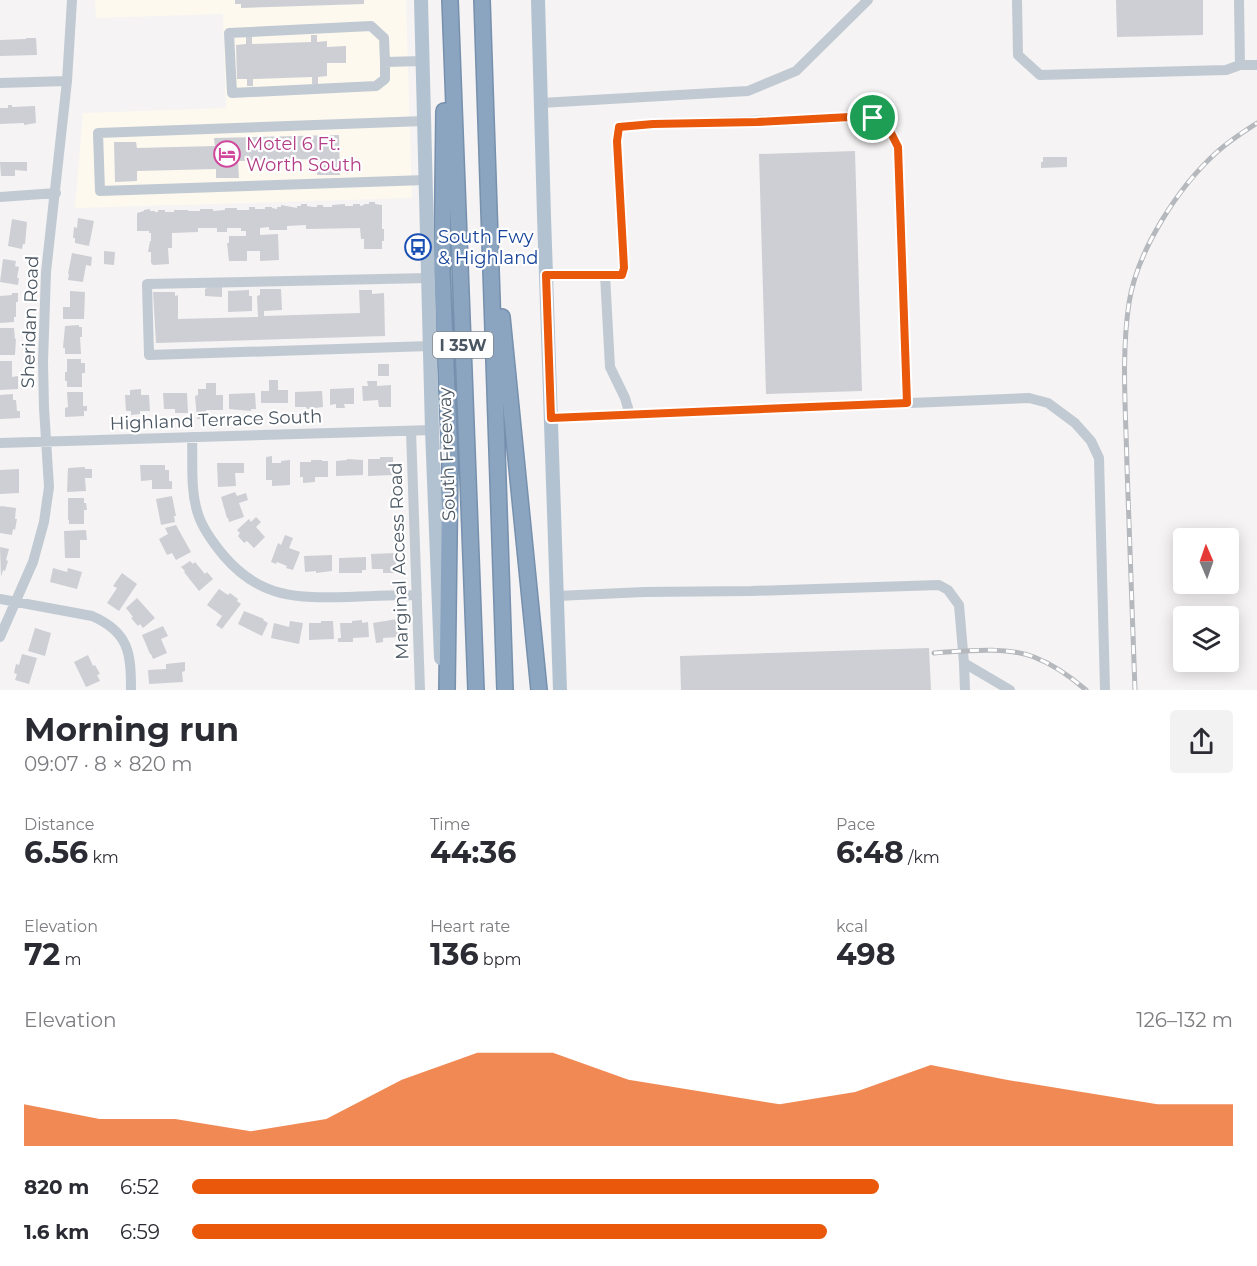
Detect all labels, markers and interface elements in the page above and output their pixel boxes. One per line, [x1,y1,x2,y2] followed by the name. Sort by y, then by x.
[847,92,898,143] pin
[856,101,889,134] icon: arrive
[246,133,362,176] place label: Motel 6 Ft. Worth South
[212,139,242,169] hotel icon: Motel 6 Ft. Worth South
[438,226,539,269] place label: South Fwy & Highland
[403,232,433,262] bus stop icon: South Fwy & Highland
[17,255,43,389] street label: Sheridan Road
[433,332,493,358] road number: I 35W
[434,386,460,521] street label: South Freeway
[109,405,323,435] street label: Highland Terrace South
[385,462,413,660] street label: Marginal Access Road
[1173,528,1239,594] north arrow
[1173,528,1239,672] map controls
[1173,606,1239,672] button: layers
[24,709,239,749] text: Morning run
[1170,710,1233,773] button: share
[24,752,193,776] text: 09:07 · 8 × 820 m
[24,815,94,834] text: Distance
[430,815,470,834] text: Time
[836,815,875,834] text: Pace
[24,834,88,871] text: 6.56
[430,834,516,871] text: 44:36
[836,834,904,871] text: 6:48
[88,848,119,867] text: km
[904,848,940,867] text: /km
[24,917,98,936] text: Elevation
[430,917,510,936] text: Heart rate
[836,917,868,936] text: kcal
[24,936,60,973] text: 72
[430,936,479,973] text: 136
[836,936,895,973] text: 498
[60,950,81,969] text: m
[479,950,522,969] text: bpm
[24,1008,116,1032] text: Elevation
[1136,1008,1233,1032] text: 126–132 m
[24,1175,89,1199] text: 820 m
[120,1175,159,1199] text: 6:52
[24,1220,89,1244] text: 1.6 km
[120,1220,160,1244] text: 6:59

